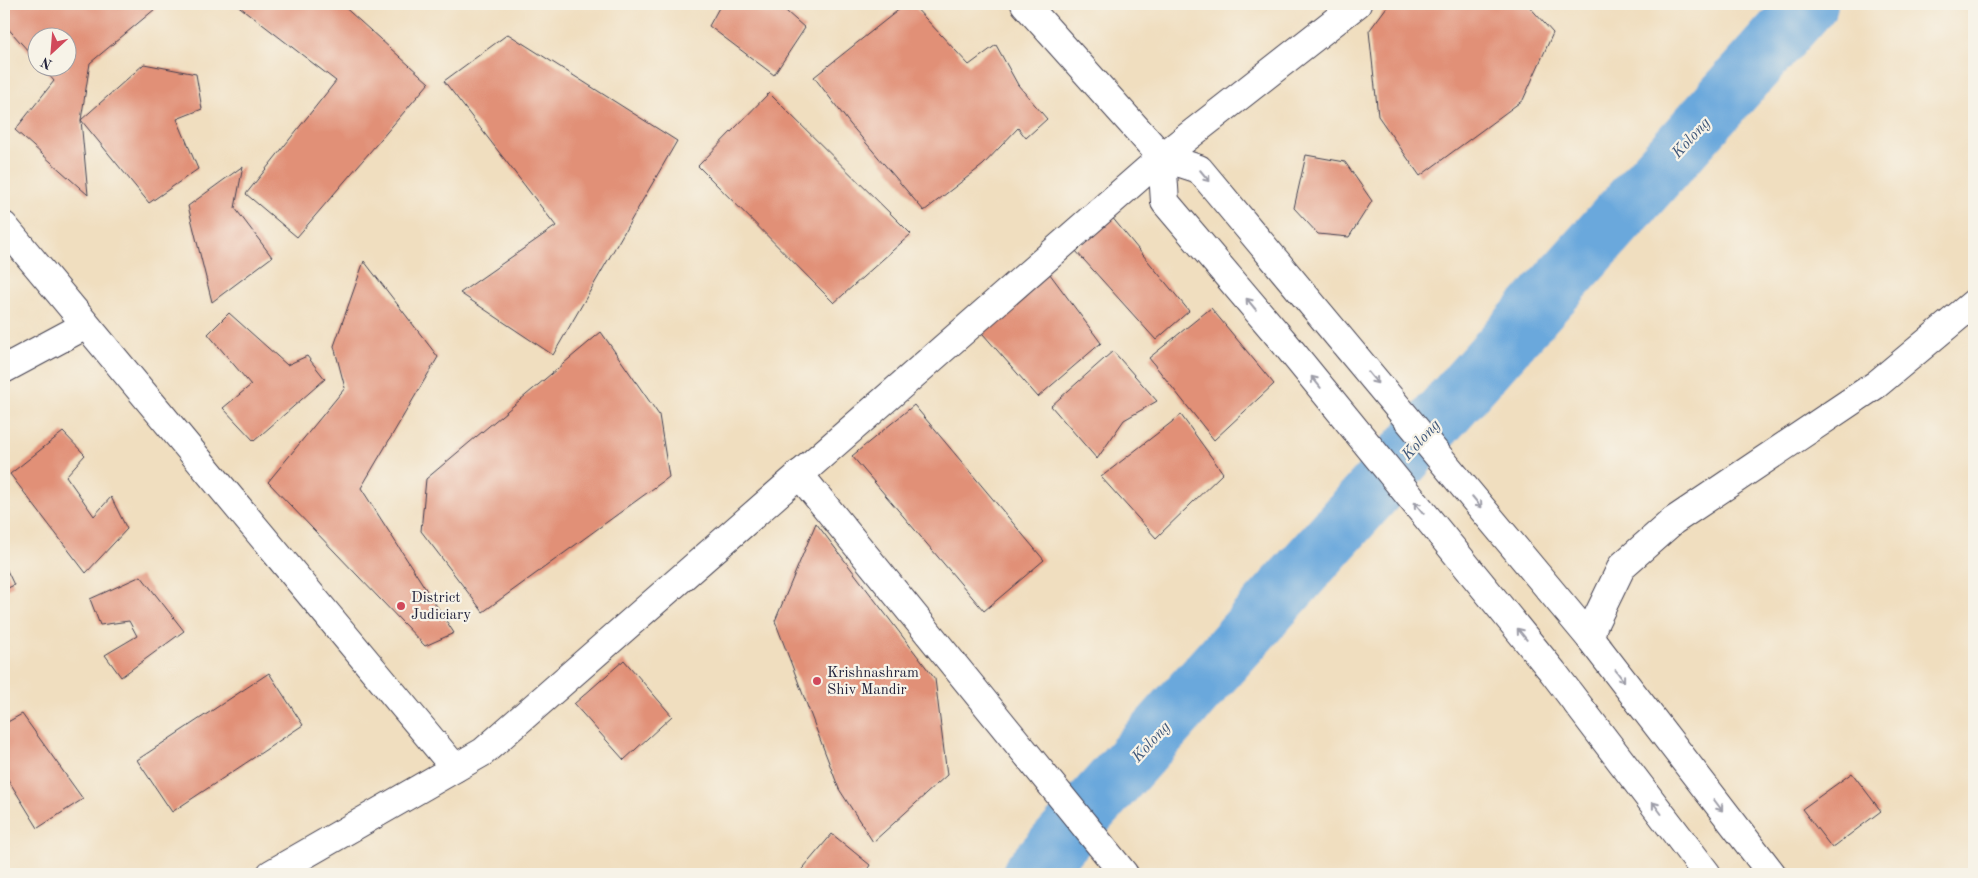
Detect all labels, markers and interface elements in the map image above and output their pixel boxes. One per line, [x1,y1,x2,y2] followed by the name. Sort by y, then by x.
[28,28,78,78] north arrow
[39,54,55,71] text: N
[1669,115,1714,162] water label: Kolong
[1199,170,1211,183] one-way arrow
[1245,297,1257,310] one-way arrow
[1368,371,1379,384] one-way arrow
[1311,376,1322,389] one-way arrow
[1399,417,1444,464] water label: Kolong
[1472,496,1483,509] one-way arrow
[1414,502,1425,515] one-way arrow
[411,591,471,623] place label: District Judiciary
[395,600,407,612] marker: District Judiciary
[1517,628,1528,641] one-way arrow
[827,666,919,698] place label: Krishnashram Shiv Mandir
[1614,669,1625,682] one-way arrow
[811,675,823,687] marker: Krishnashram Shiv Mandir
[1129,719,1174,766] water label: Kolong
[1713,798,1724,811] one-way arrow
[1651,802,1662,815] one-way arrow

